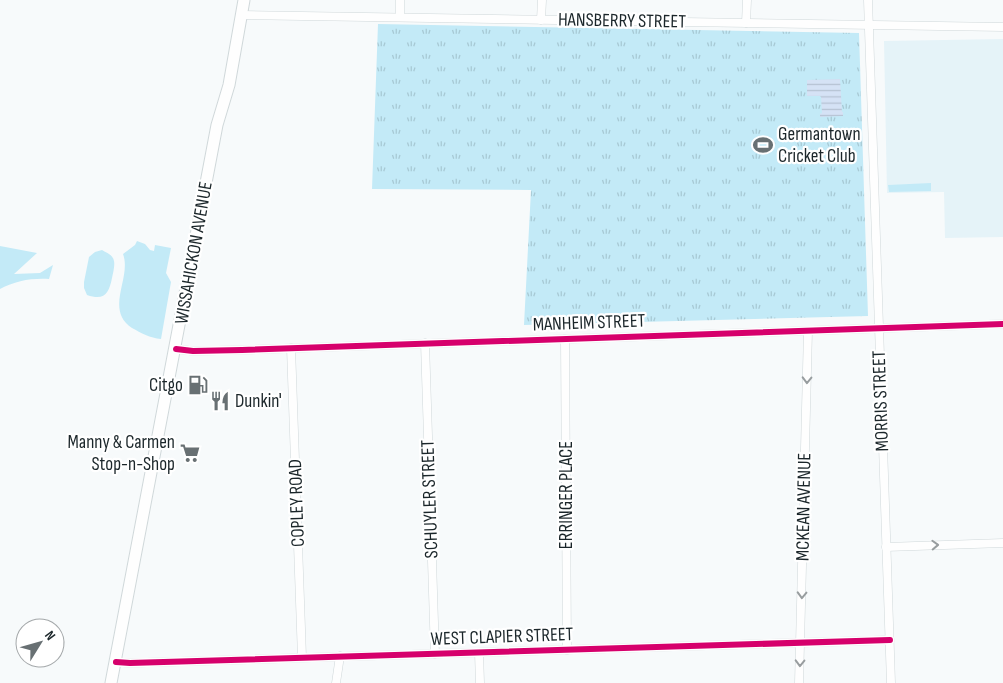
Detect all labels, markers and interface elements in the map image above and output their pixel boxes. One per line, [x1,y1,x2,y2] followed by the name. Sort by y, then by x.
[558,8,686,34] street label: HANSBERRY STREET
[778,123,861,168] place label: Germantown Cricket Club
[752,134,774,156] sports icon: Germantown Cricket Club
[170,180,218,326] street label: WISSAHICKON AVENUE
[532,310,646,336] street label: MANHEIM STREET
[868,350,894,452] street label: MORRIS STREET
[149,374,183,397] place label: Citgo
[187,374,209,396] fuel station icon: Citgo
[802,376,812,384] one-way arrow
[209,390,231,412] restaurant icon: Dunkin'
[235,390,282,413] place label: Dunkin'
[68,431,175,476] place label: Manny & Carmen Stop-n-Shop
[416,439,444,559] street label: SCHUYLER STREET
[555,441,578,549] street label: ERRINGER PLACE
[179,442,201,464] supermarket icon: Manny & Carmen Stop-n-Shop
[792,453,816,561] street label: MCKEAN AVENUE
[284,459,310,547] street label: COPLEY ROAD
[932,540,939,550] one-way arrow
[796,591,807,599] one-way arrow
[15,618,65,668] north arrow
[430,623,574,651] street label: WEST CLAPIER STREET
[41,627,59,644] text: N
[794,659,805,667] one-way arrow

